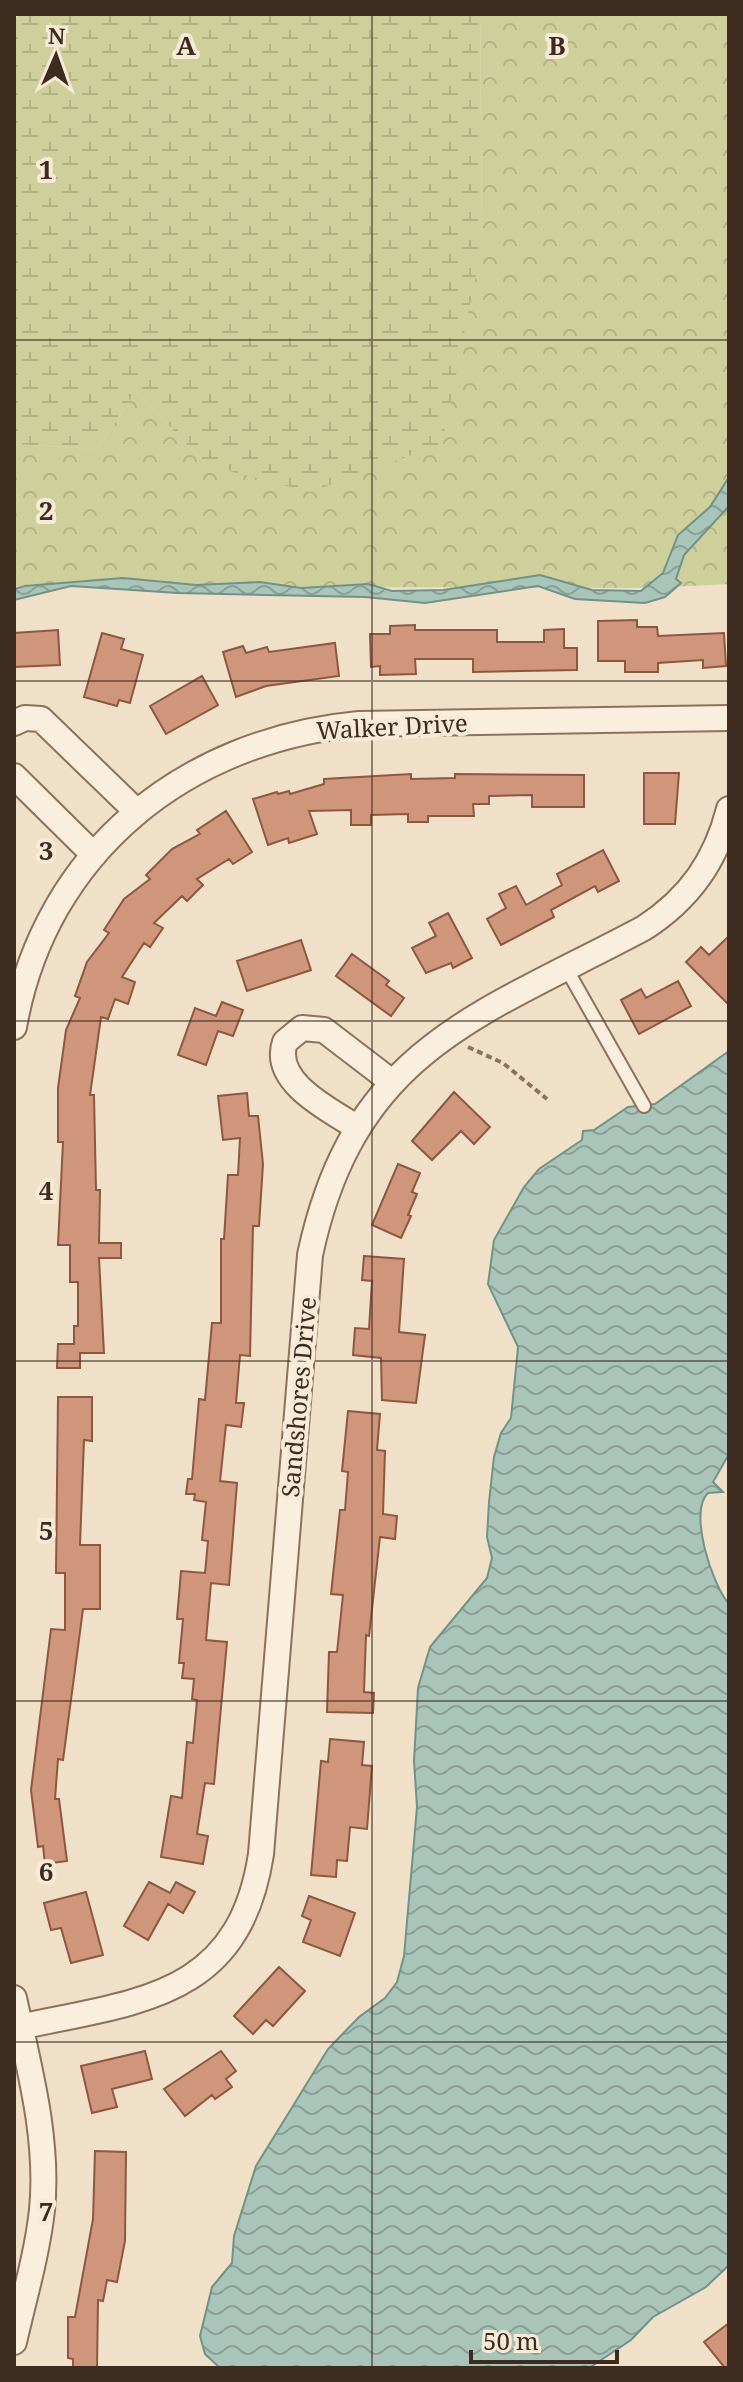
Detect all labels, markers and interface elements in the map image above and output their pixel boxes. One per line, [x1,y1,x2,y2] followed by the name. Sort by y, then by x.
[16,16,96,96] north arrow
[48,20,66,50] text: N
[176,27,196,63] text: A
[548,27,566,63] text: B
[39,151,53,187] text: 1
[39,492,53,528] text: 2
[315,706,469,746] street label: Walker Drive
[39,832,53,868] text: 3
[39,1172,54,1208] text: 4
[273,1295,323,1499] street label: Sandshores Drive
[39,1512,53,1548] text: 5
[39,1853,53,1889] text: 6
[39,2193,53,2229] text: 7
[471,2314,617,2364] scale bar
[483,2324,539,2357] text: 50 m

